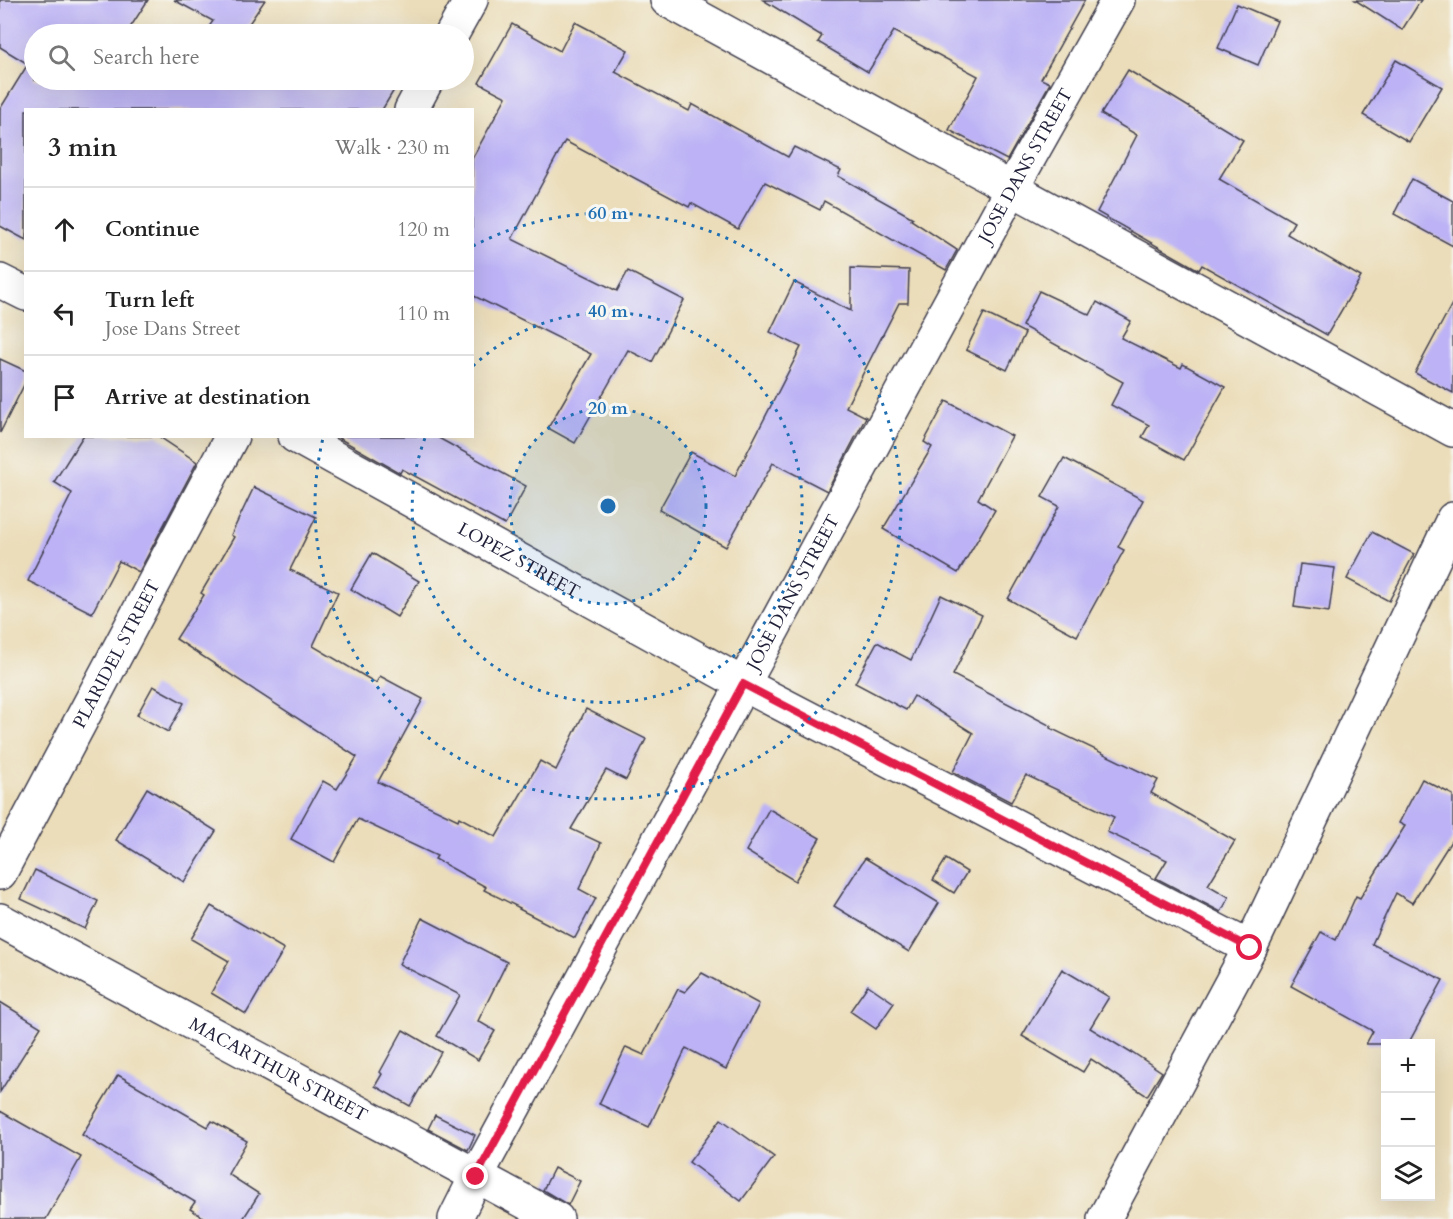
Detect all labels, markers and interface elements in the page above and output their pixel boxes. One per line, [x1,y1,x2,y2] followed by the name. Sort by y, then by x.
[24,24,474,90] search box
[45,41,78,74] icon: search
[93,42,200,72] text: Search here
[971,84,1078,250] street label: JOSE DANS STREET
[48,130,117,165] text: 3 min
[335,134,450,161] text: Walk · 230 m
[588,201,628,226] text: 60 m
[48,213,81,246] icon: ahead
[105,214,200,244] text: Continue
[397,216,450,243] text: 120 m
[105,285,194,315] text: Turn left
[48,297,81,330] icon: left
[588,299,628,324] text: 40 m
[397,300,450,327] text: 110 m
[105,315,240,342] text: Jose Dans Street
[48,381,81,414] icon: arrive
[105,382,310,412] text: Arrive at destination
[588,396,628,421] text: 20 m
[598,496,618,516] centre of rings
[739,510,845,677] street label: JOSE DANS STREET
[453,516,585,604] street label: LOPEZ STREET
[67,575,166,733] street label: PLARIDEL STREET
[1236,934,1262,960] route start
[185,1011,372,1128] street label: MACARTHUR STREET
[1381,1039,1435,1201] map controls
[1381,1039,1435,1093] button: +
[1381,1093,1435,1147] button: −
[1381,1147,1435,1201] button: layers
[462,1163,488,1189] route end

